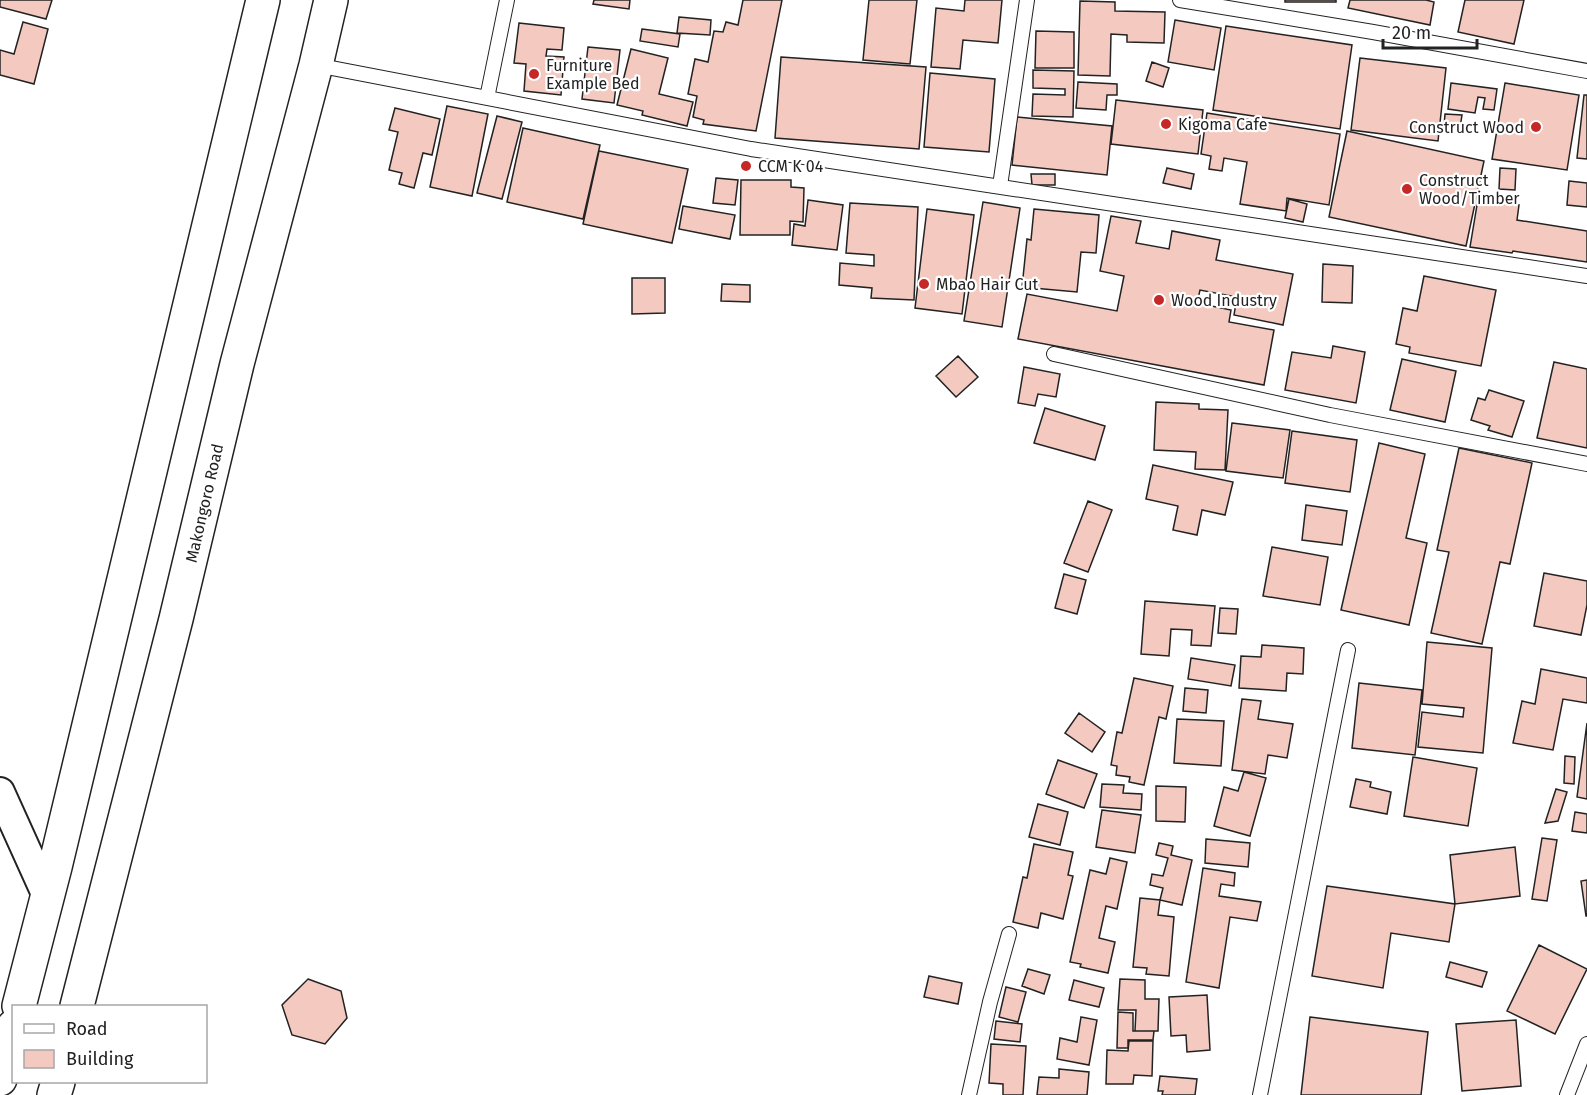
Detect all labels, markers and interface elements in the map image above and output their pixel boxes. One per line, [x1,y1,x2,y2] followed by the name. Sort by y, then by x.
[1383,12,1478,50] scale bar
[1392,22,1431,44] text: 20 m
[546,56,640,93] place label: Furniture Example Bed
[527,67,541,81] marker: Furniture Example Bed
[1178,115,1267,134] place label: Kigoma Cafe
[1159,117,1173,131] marker: Kigoma Cafe
[1409,118,1524,137] place label: Construct Wood
[1529,120,1543,134] marker: Construct Wood
[758,157,824,176] place label: CCM K 04
[739,159,753,173] marker: CCM K 04
[1419,171,1520,208] place label: Construct Wood/Timber
[1400,182,1414,196] marker: Construct Wood/Timber
[936,275,1039,294] place label: Mbao Hair Cut
[917,277,931,291] marker: Mbao Hair Cut
[1171,291,1277,310] place label: Wood Industry
[1152,293,1166,307] marker: Wood Industry
[182,442,227,564] street label: Makongoro Road
[12,1005,207,1083] legend
[66,1018,108,1040] text: Road
[66,1048,134,1070] text: Building

